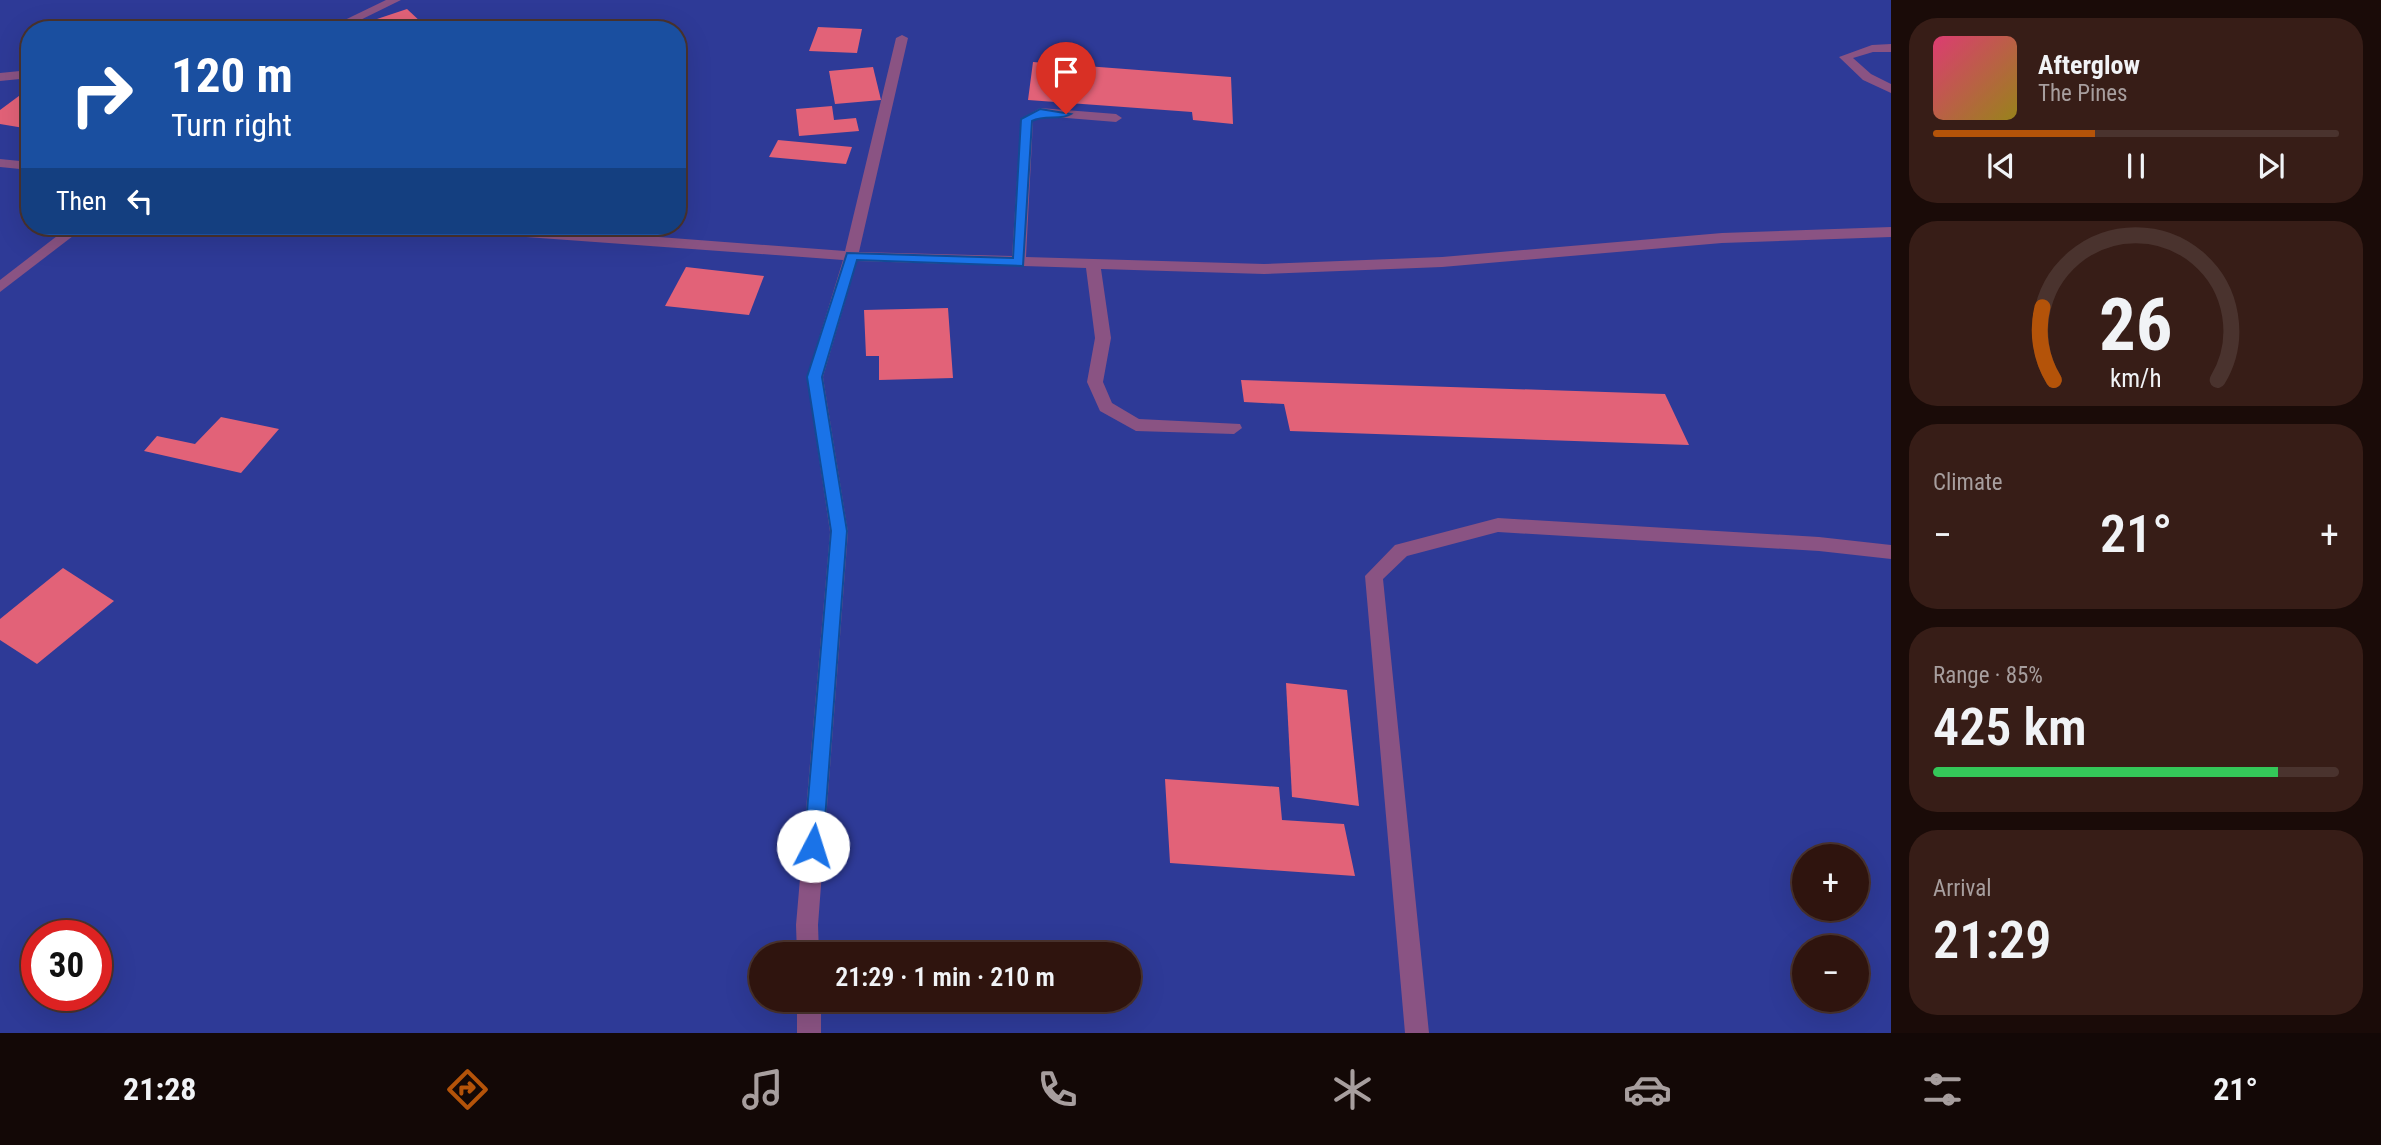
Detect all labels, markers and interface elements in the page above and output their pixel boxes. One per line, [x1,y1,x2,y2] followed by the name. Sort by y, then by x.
[1036,42,1096,114] pin
[171,47,293,104] text: 120 m
[56,49,147,140] icon: right
[2038,50,2140,80] text: Afterglow
[1047,53,1085,91] icon: arrive
[2038,80,2128,107] text: The Pines
[171,106,292,144] text: Turn right
[1982,147,2020,185] icon: previous
[2117,147,2155,185] icon: pause
[2252,147,2290,185] icon: next
[121,182,159,220] icon: left
[56,186,107,216] text: Then
[2099,282,2173,368] text: 26
[2110,363,2162,392] text: km/h
[1933,469,2003,496] text: Climate
[2100,504,2172,565] text: 21°
[1933,513,1952,557] text: −
[2320,513,2339,557] text: +
[1933,662,2043,689] text: Range · 85%
[1933,697,2087,758] text: 425 km
[776,809,850,883] position arrow
[1792,844,1869,1012] map controls
[1792,844,1869,921] button: +
[1933,875,1992,902] text: Arrival
[1933,910,2051,971] text: 21:29
[21,920,112,1011] speed limit sign: 30
[1792,935,1869,1012] button: −
[835,962,1055,992] text: 21:29 · 1 min · 210 m
[443,1065,492,1114] icon: directions
[738,1065,787,1114] icon: music
[1033,1065,1082,1114] icon: phone
[1328,1065,1377,1114] icon: climate
[1623,1065,1672,1114] icon: car
[1918,1065,1967,1114] icon: filters
[123,1070,196,1108] text: 21:28
[2213,1070,2258,1108] text: 21°

